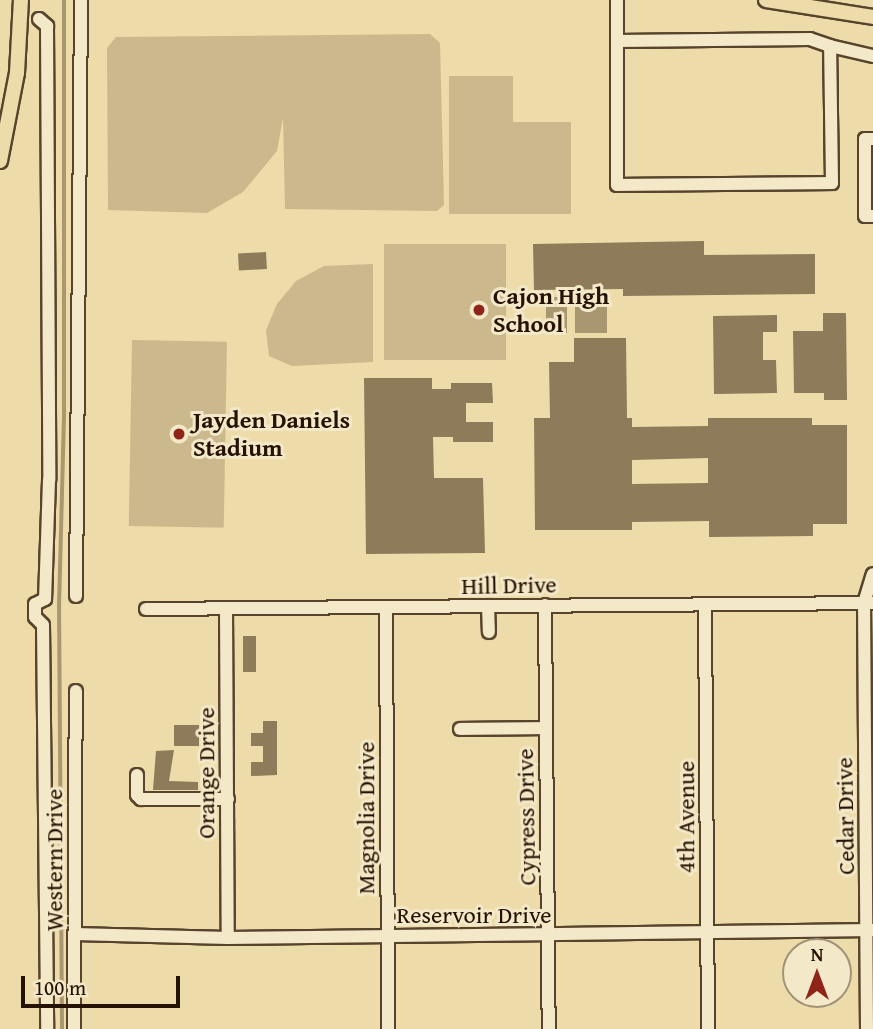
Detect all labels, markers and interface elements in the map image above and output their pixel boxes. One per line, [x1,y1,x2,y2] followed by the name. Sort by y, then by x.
[493,282,609,338] place label: Cajon High School
[471,302,487,318] marker: Cajon High School
[193,406,350,462] place label: Jayden Daniels Stadium
[171,426,187,442] marker: Jayden Daniels Stadium
[461,570,557,600] street label: Hill Drive
[192,707,220,839] street label: Orange Drive
[352,742,380,894] street label: Magnolia Drive
[510,748,542,886] street label: Cypress Drive
[830,757,860,875] street label: Cedar Drive
[672,761,700,873] street label: 4th Avenue
[40,789,68,931] street label: Western Drive
[396,901,552,929] street label: Reservoir Drive
[782,938,852,1008] north arrow
[811,940,823,968] text: N
[24,962,184,1006] scale bar
[34,972,86,1003] text: 100 m

